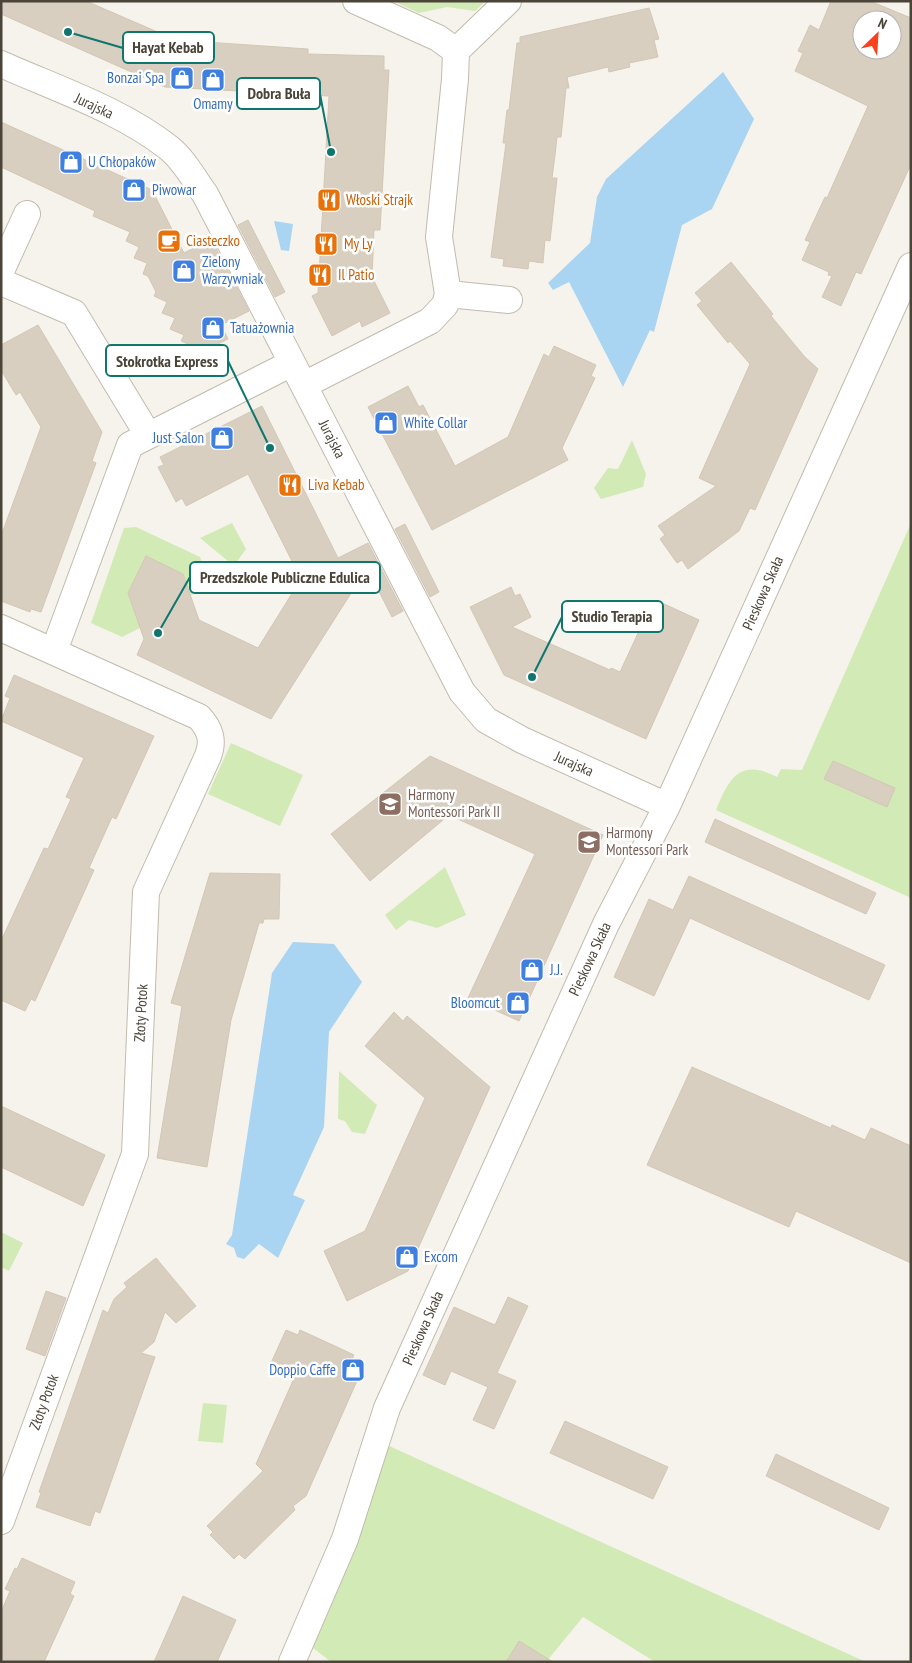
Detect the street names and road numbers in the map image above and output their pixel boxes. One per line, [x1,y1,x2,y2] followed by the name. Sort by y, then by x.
[71,88,117,123] street label: Jurajska
[314,416,350,461] street label: Jurajska
[738,553,787,633] street label: Pieskowa Skała
[551,746,597,780] street label: Jurajska
[564,919,615,999] street label: Pieskowa Skała
[129,983,152,1042] street label: Złoty Potok
[398,1288,447,1368] street label: Pieskowa Skała
[25,1371,62,1432] street label: Złoty Potok

